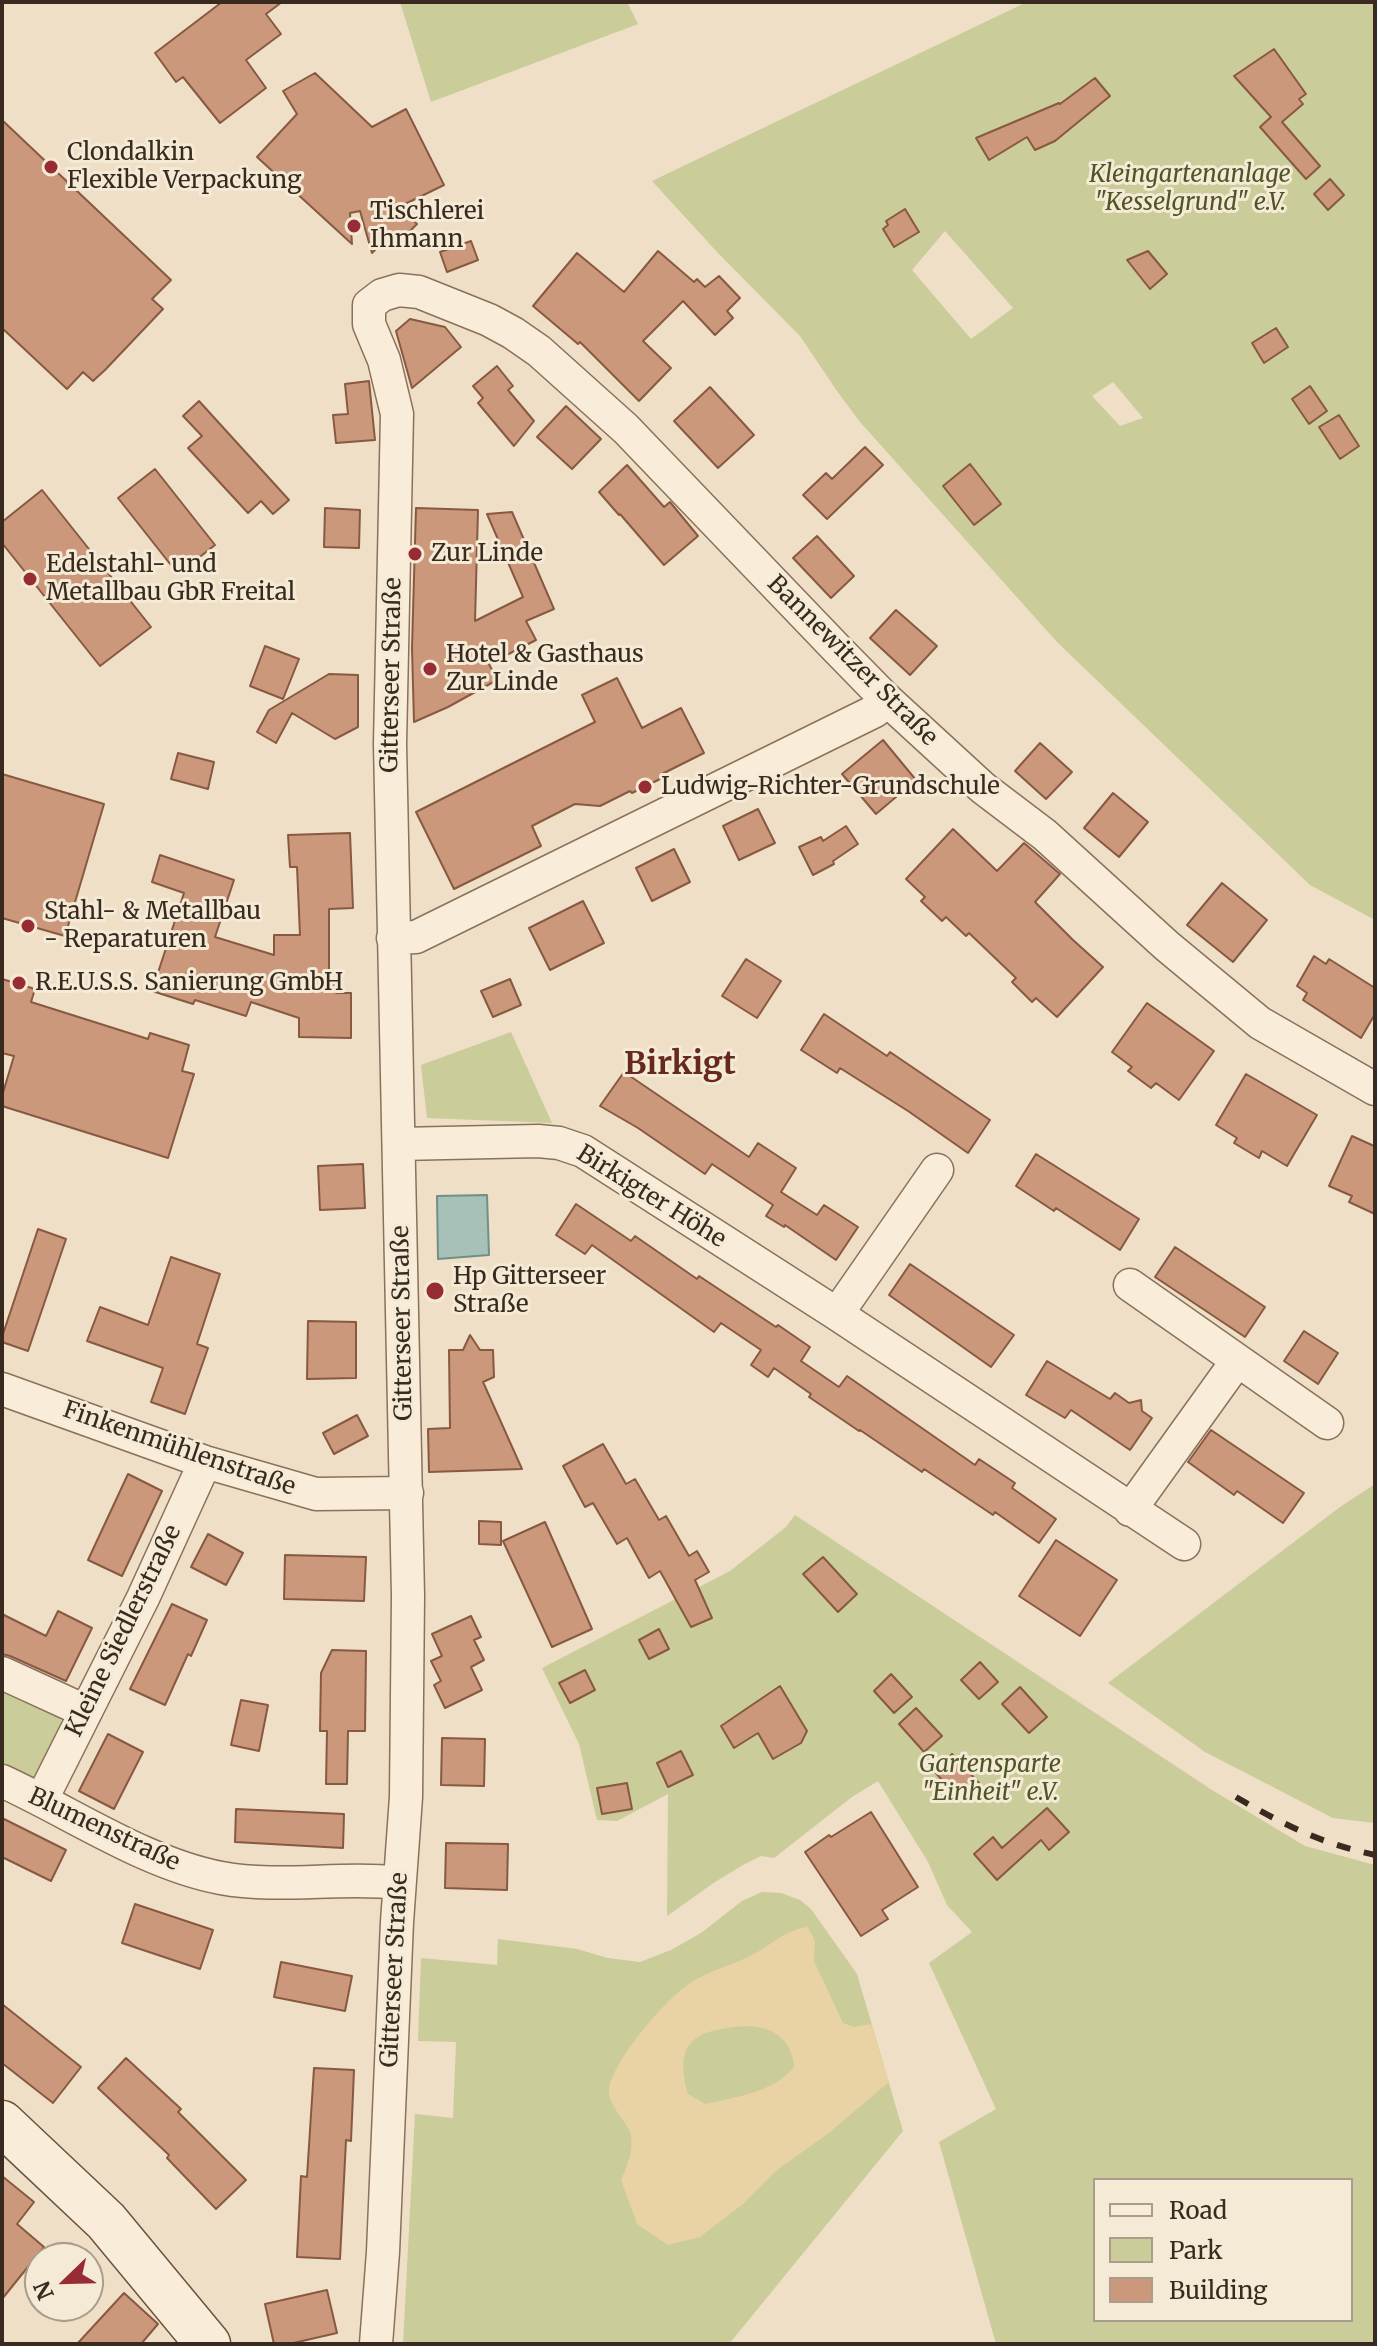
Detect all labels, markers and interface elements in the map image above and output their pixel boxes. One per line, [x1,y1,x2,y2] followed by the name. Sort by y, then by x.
[67,139,302,195] place label: Clondalkin Flexible Verpackung
[42,158,60,176] marker: Clondalkin Flexible Verpackung
[1089,161,1291,217] park label: Kleingartenanlage "Kesselgrund" e.V.
[370,198,484,254] place label: Tischlerei Ihmann
[345,217,363,235] marker: Tischlerei Ihmann
[431,540,543,568] place label: Zur Linde
[406,545,424,563] marker: Zur Linde
[46,551,295,607] place label: Edelstahl- und Metallbau GbR Freital
[21,570,39,588] marker: Edelstahl- und Metallbau GbR Freital
[761,570,943,752] street label: Bannewitzer Straße
[376,577,408,773] street label: Gitterseer Straße
[446,641,644,697] place label: Hotel & Gasthaus Zur Linde
[421,660,439,678] marker: Hotel & Gasthaus Zur Linde
[661,773,1000,801] place label: Ludwig-Richter-Grundschule
[636,778,654,796] marker: Ludwig-Richter-Grundschule
[44,898,261,954] place label: Stahl- & Metallbau - Reparaturen
[19,917,37,935] marker: Stahl- & Metallbau - Reparaturen
[35,969,343,997] place label: R.E.U.S.S. Sanierung GmbH
[10,974,28,992] marker: R.E.U.S.S. Sanierung GmbH
[624,1046,736,1084] district label: Birkigt
[571,1140,731,1254] street label: Birkigter Höhe
[387,1225,419,1421] street label: Gitterseer Straße
[453,1263,606,1319] place label: Hp Gitterseer Straße
[424,1280,446,1302] marker: Hp Gitterseer Straße
[59,1396,299,1502] street label: Finkenmühlenstraße
[60,1520,188,1742] street label: Kleine Siedlerstraße
[919,1751,1061,1807] park label: Gartensparte "Einheit" e.V.
[24,1782,184,1878] street label: Blumenstraße
[376,1872,414,2068] street label: Gitterseer Straße
[1093,2178,1353,2322] legend
[1169,2195,1227,2226] text: Road
[1169,2235,1222,2266] text: Park
[24,2242,104,2322] north arrow
[1169,2275,1268,2306] text: Building
[27,2277,60,2304] text: N

